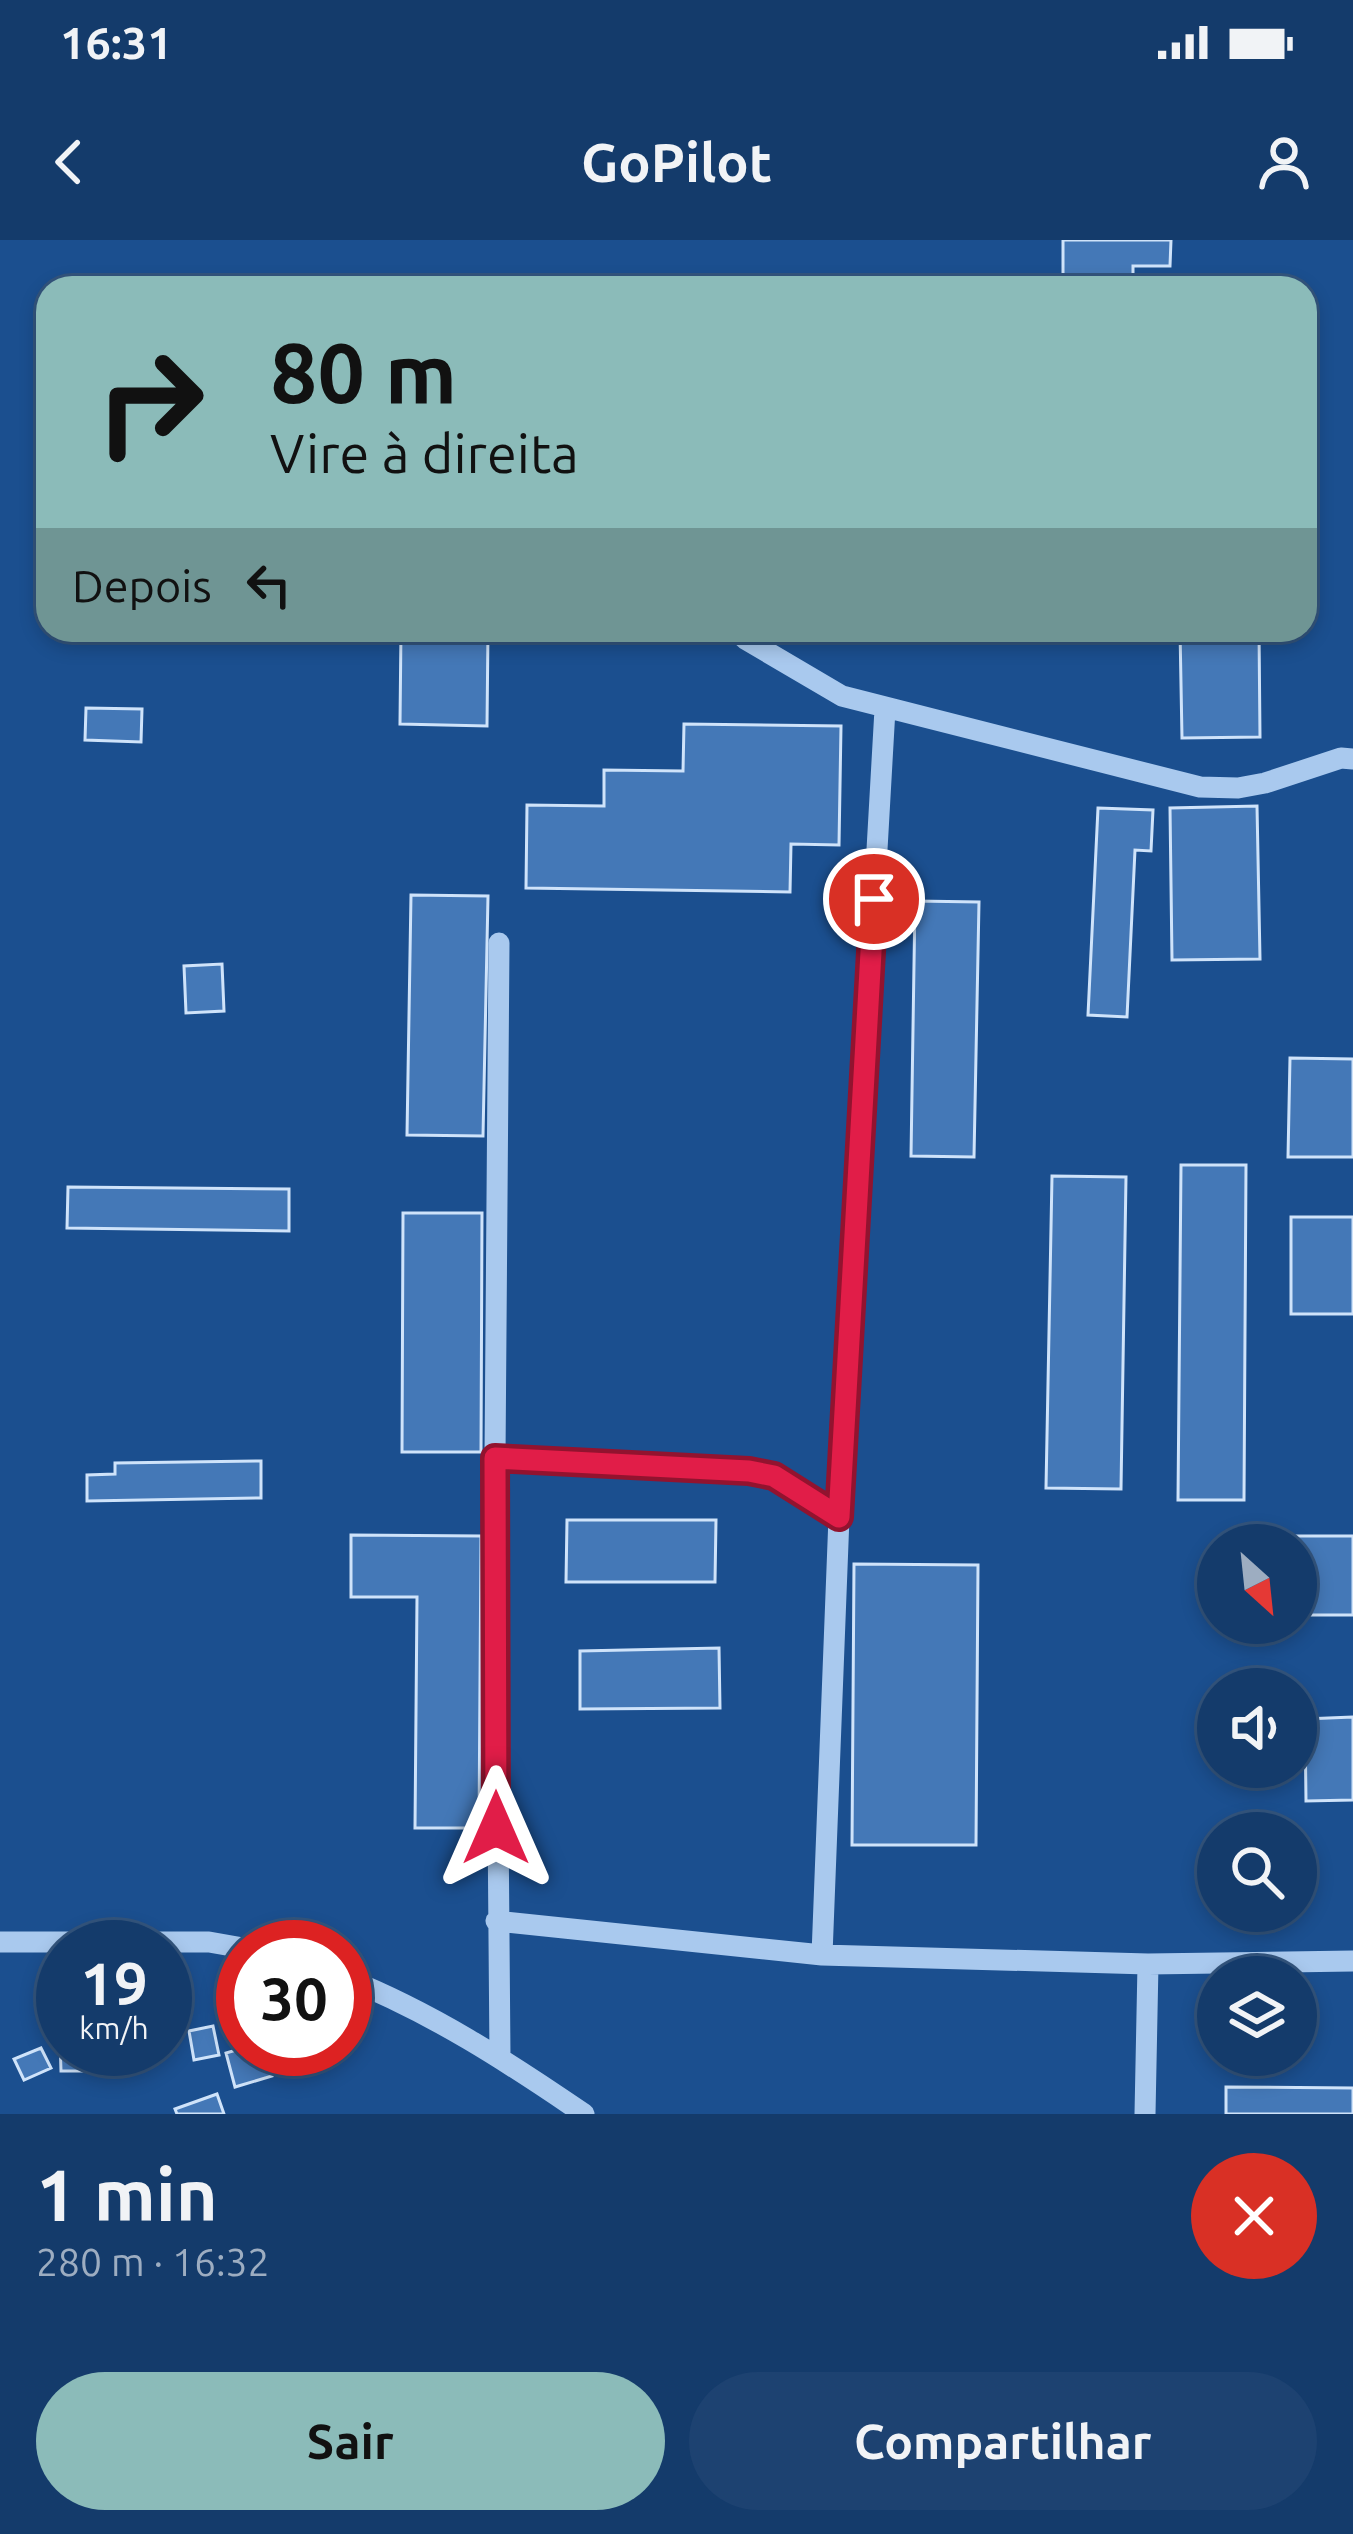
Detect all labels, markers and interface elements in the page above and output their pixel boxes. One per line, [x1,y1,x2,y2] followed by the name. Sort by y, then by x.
[60,17,173,68] text: 16:31
[36,129,102,195] icon: back
[1251,129,1317,195] icon: person
[581,132,772,192] text: GoPilot
[72,324,228,480] icon: right
[270,325,457,419] text: 80 m
[270,423,579,483] text: Vire à direita
[236,552,302,618] icon: left
[72,560,212,611] text: Depois
[823,848,925,950] pin
[841,866,907,932] icon: arrive
[1197,1524,1317,1644] north arrow
[1197,1524,1317,2076] map controls
[1197,1668,1317,1788] button: sound
[433,1765,559,1891] position arrow
[1197,1812,1317,1932] button: search
[216,1920,372,2076] speed limit sign: 30
[80,1949,148,2016] text: 19
[1197,1956,1317,2076] button: layers
[79,2011,149,2045] text: km/h
[1191,2153,1317,2279] button: close
[36,2154,218,2235] text: 1 min
[36,2240,270,2283] text: 280 m · 16:32
[36,2372,665,2510] button: Sair
[689,2372,1317,2510] button: Compartilhar

